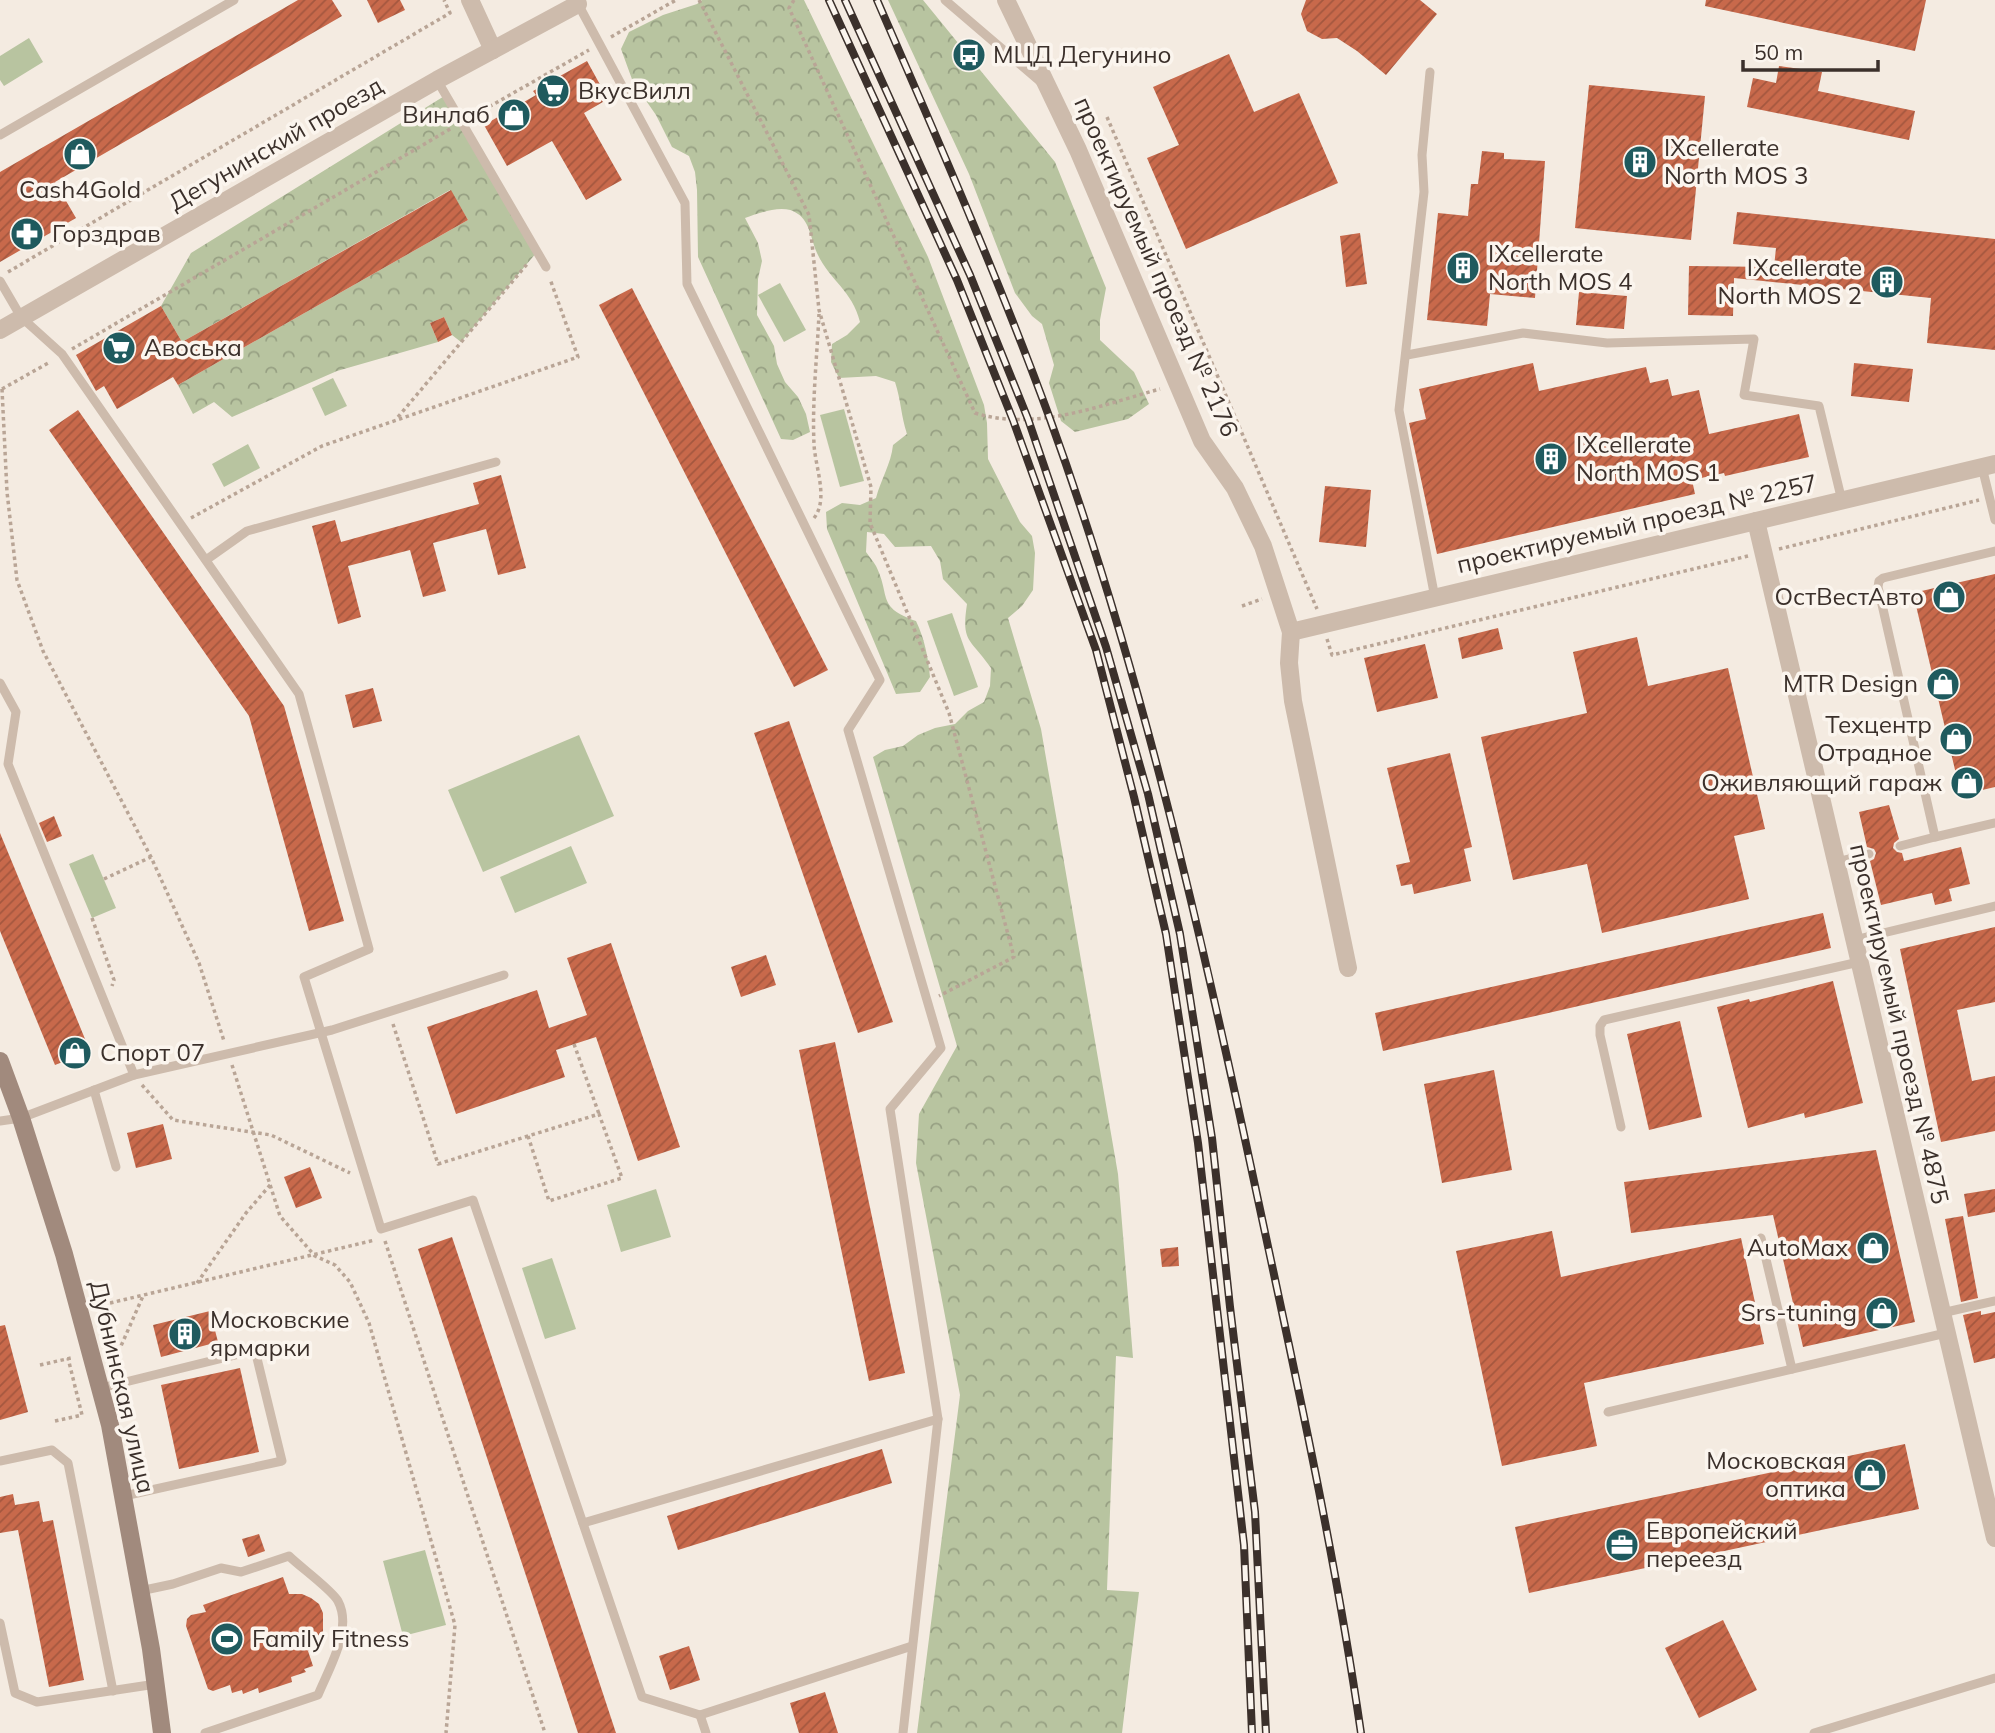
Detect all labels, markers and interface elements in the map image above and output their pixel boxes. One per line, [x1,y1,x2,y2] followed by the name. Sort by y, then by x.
[1743,28,1878,72] scale bar
[950,36,988,74] bus stop icon: МЦД Дегунино
[993,39,1172,69] place label: МЦД Дегунино
[1754,39,1803,65] text: 50 m
[163,70,388,217] street label: Дегунинский проезд
[534,72,572,110] supermarket icon: ВкусВилл
[578,75,691,105] place label: ВкусВилл
[1068,92,1246,441] street label: проектируемый проезд № 2176
[495,96,533,134] shop icon: Винлаб
[402,99,490,129] place label: Винлаб
[1664,132,1808,190] place label: IXcellerate North MOS 3
[61,135,99,173] shop icon: Cash4Gold
[1621,143,1659,181] building icon: IXcellerate North MOS 3
[19,174,141,204] place label: Cash4Gold
[8,215,46,253] pharmacy icon: Горздрав
[52,218,161,248] place label: Горздрав
[1488,238,1632,296] place label: IXcellerate North MOS 4
[1444,249,1482,287] building icon: IXcellerate North MOS 4
[1718,252,1862,310] place label: IXcellerate North MOS 2
[1868,263,1906,301] building icon: IXcellerate North MOS 2
[100,329,138,367] supermarket icon: Авоська
[144,332,242,362] place label: Авоська
[1576,429,1720,487] place label: IXcellerate North MOS 1
[1532,440,1570,478] building icon: IXcellerate North MOS 1
[1454,467,1820,579] street label: проектируемый проезд № 2257
[1930,578,1968,616] shop icon: ОстВестАвто
[1775,581,1924,611] place label: ОстВестАвто
[1924,665,1962,703] shop icon: MTR Design
[1783,668,1918,698] place label: MTR Design
[1817,709,1932,767] place label: Техцентр Отрадное
[1937,720,1975,758] shop icon: Техцентр Отрадное
[1948,764,1986,802] shop icon: Оживляющий гараж
[1701,767,1943,797] place label: Оживляющий гараж
[1844,841,1956,1207] street label: проектируемый проезд № 4875
[56,1034,94,1072] shop icon: Спорт 07
[100,1037,205,1067] place label: Спорт 07
[1854,1229,1892,1267] shop icon: AutoMax
[1747,1232,1848,1262] place label: AutoMax
[84,1277,162,1496] street label: Дубнинская улица
[1863,1294,1901,1332] shop icon: Srs-tuning
[1741,1297,1857,1327] place label: Srs-tuning
[210,1304,350,1362] place label: Московские ярмарки
[166,1315,204,1353] building icon: Московские ярмарки
[1706,1445,1846,1503] place label: Московская оптика
[1851,1456,1889,1494] shop icon: Московская оптика
[1646,1515,1798,1573] place label: Европейский переезд
[1603,1526,1641,1564] office icon: Европейский переезд
[208,1620,246,1658] sports icon: Family Fitness
[252,1623,409,1653] place label: Family Fitness

